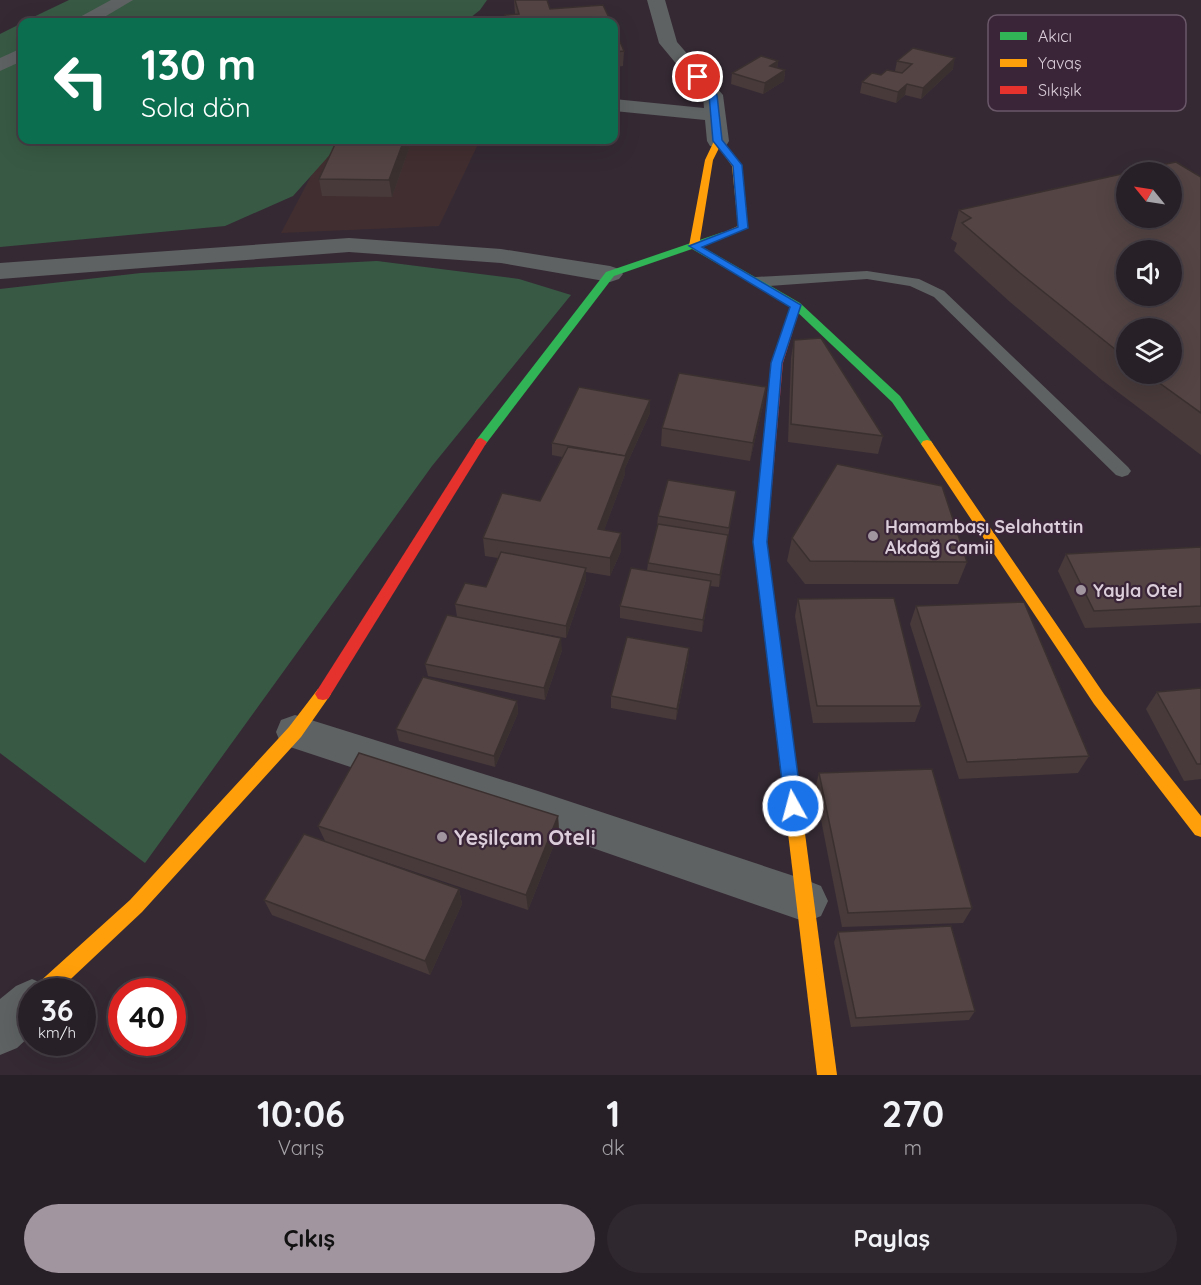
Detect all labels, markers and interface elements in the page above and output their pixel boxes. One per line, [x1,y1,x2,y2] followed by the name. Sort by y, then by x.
[988,15,1186,111] legend
[1038,26,1072,46] text: Akıcı
[141,38,256,91] text: 130 m
[42,42,120,120] icon: left
[672,51,723,102] pin
[1038,53,1082,73] text: Yavaş
[681,60,714,93] icon: arrive
[1038,80,1082,100] text: Sıkışık
[141,90,251,124] text: Sola dön
[1116,162,1182,228] north arrow
[1116,162,1182,384] map controls
[1116,240,1182,306] button: sound
[1116,318,1182,384] button: layers
[885,515,1083,559] place label: Hamambaşı Selahattin Akdağ Camii
[866,529,880,543] marker: Hamambaşı Selahattin Akdağ Camii
[1093,579,1183,602] place label: Yayla Otel
[1074,583,1088,597] marker: Yayla Otel
[761,774,825,838] position arrow
[454,824,596,850] place label: Yeşilçam Oteli
[435,830,449,844] marker: Yeşilçam Oteli
[108,978,186,1056] speed limit sign: 40
[41,991,73,1029] text: 36
[38,1023,76,1042] text: km/h
[257,1091,345,1136] text: 10:06
[606,1091,620,1136] text: 1
[882,1091,944,1136] text: 270
[278,1135,324,1160] text: Varış
[602,1135,625,1160] text: dk
[904,1135,922,1160] text: m
[24,1204,595,1273] button: Çıkış
[607,1204,1177,1273] button: Paylaş

